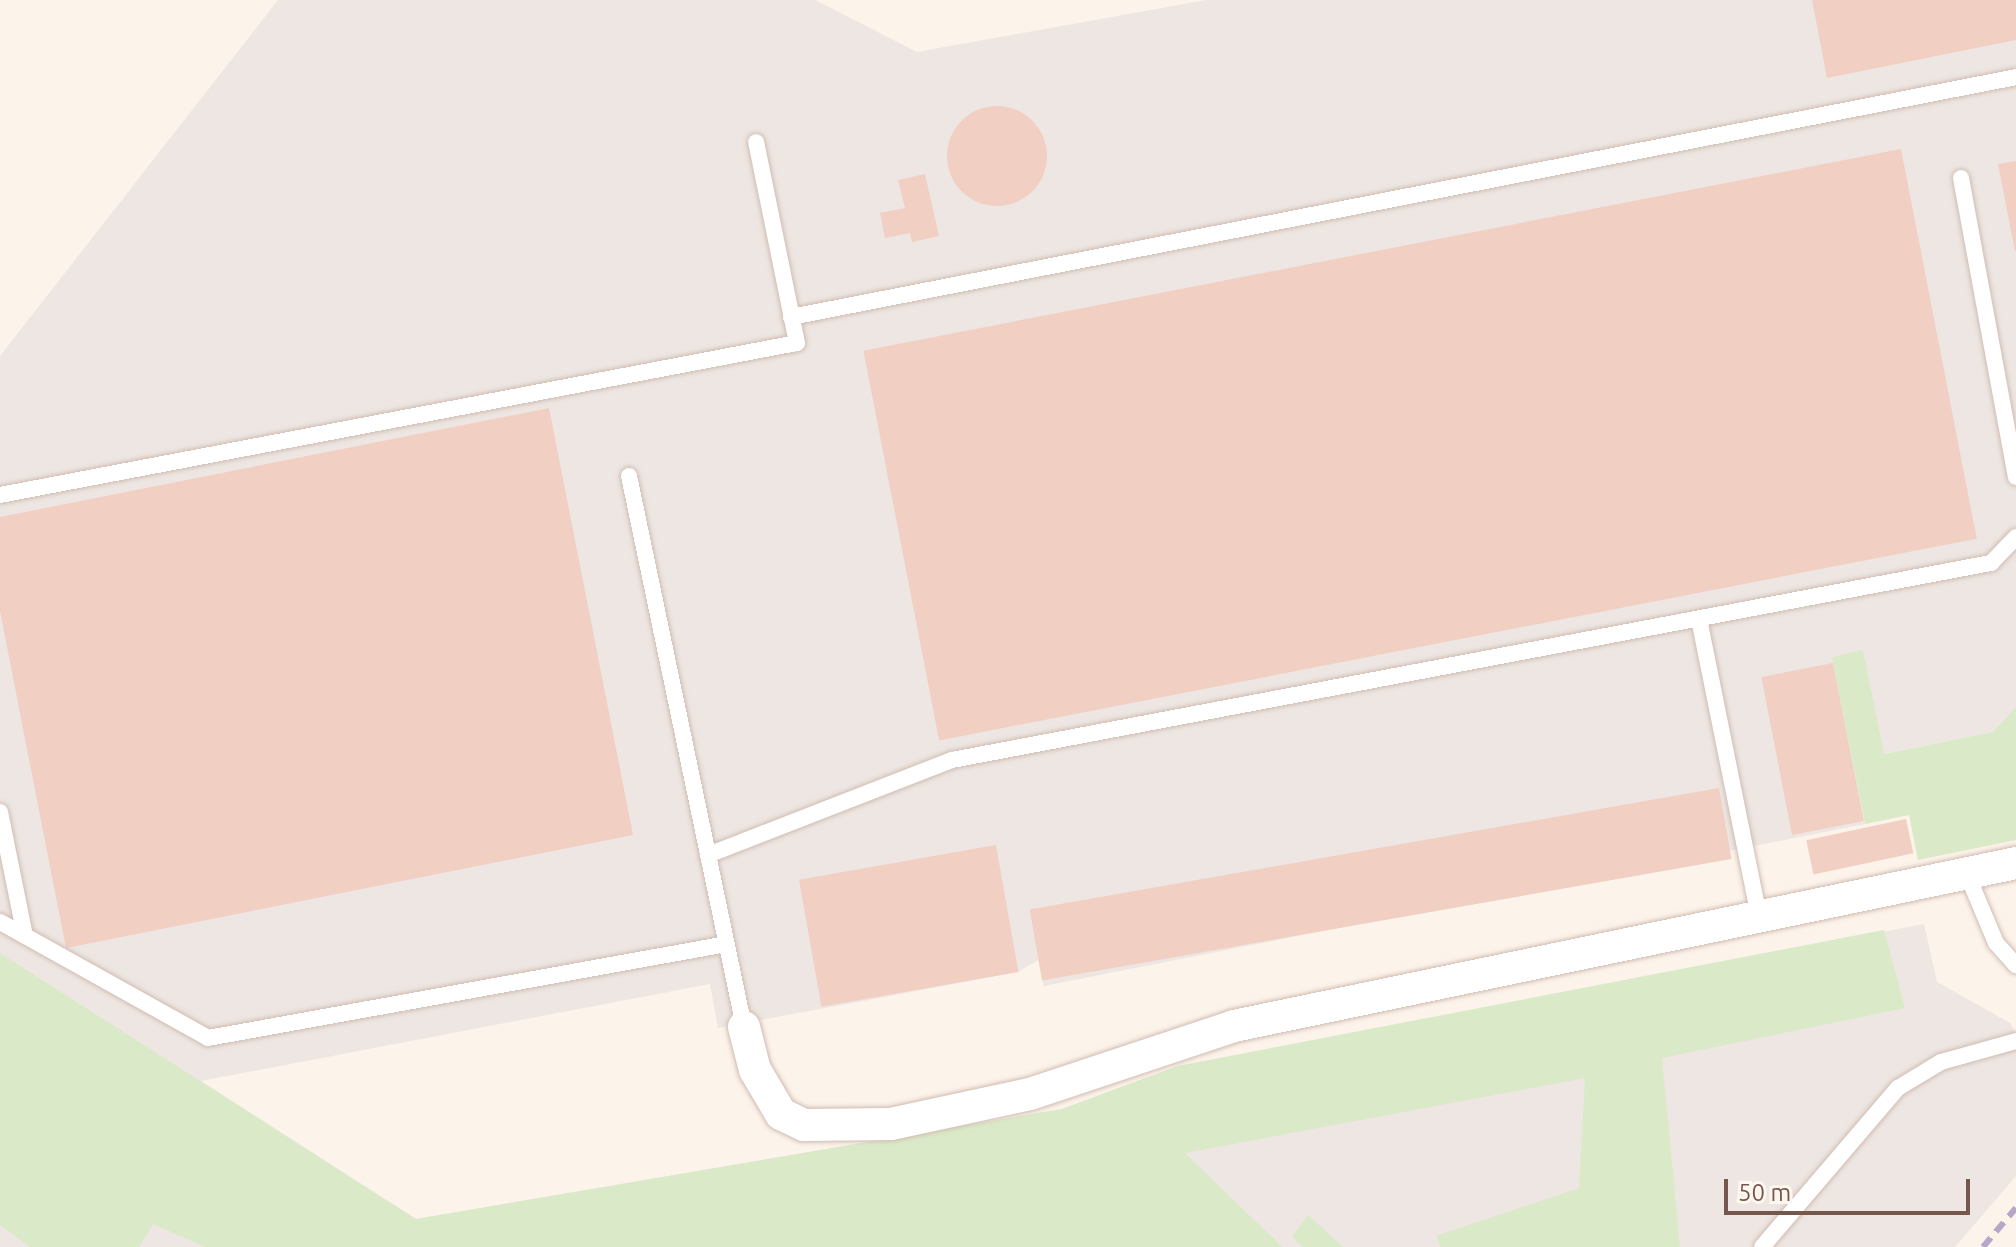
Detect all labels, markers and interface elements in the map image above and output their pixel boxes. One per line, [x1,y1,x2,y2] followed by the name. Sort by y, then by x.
[1728,1163,1974,1213] scale bar
[1738,1179,1791,1206] text: 50 m

